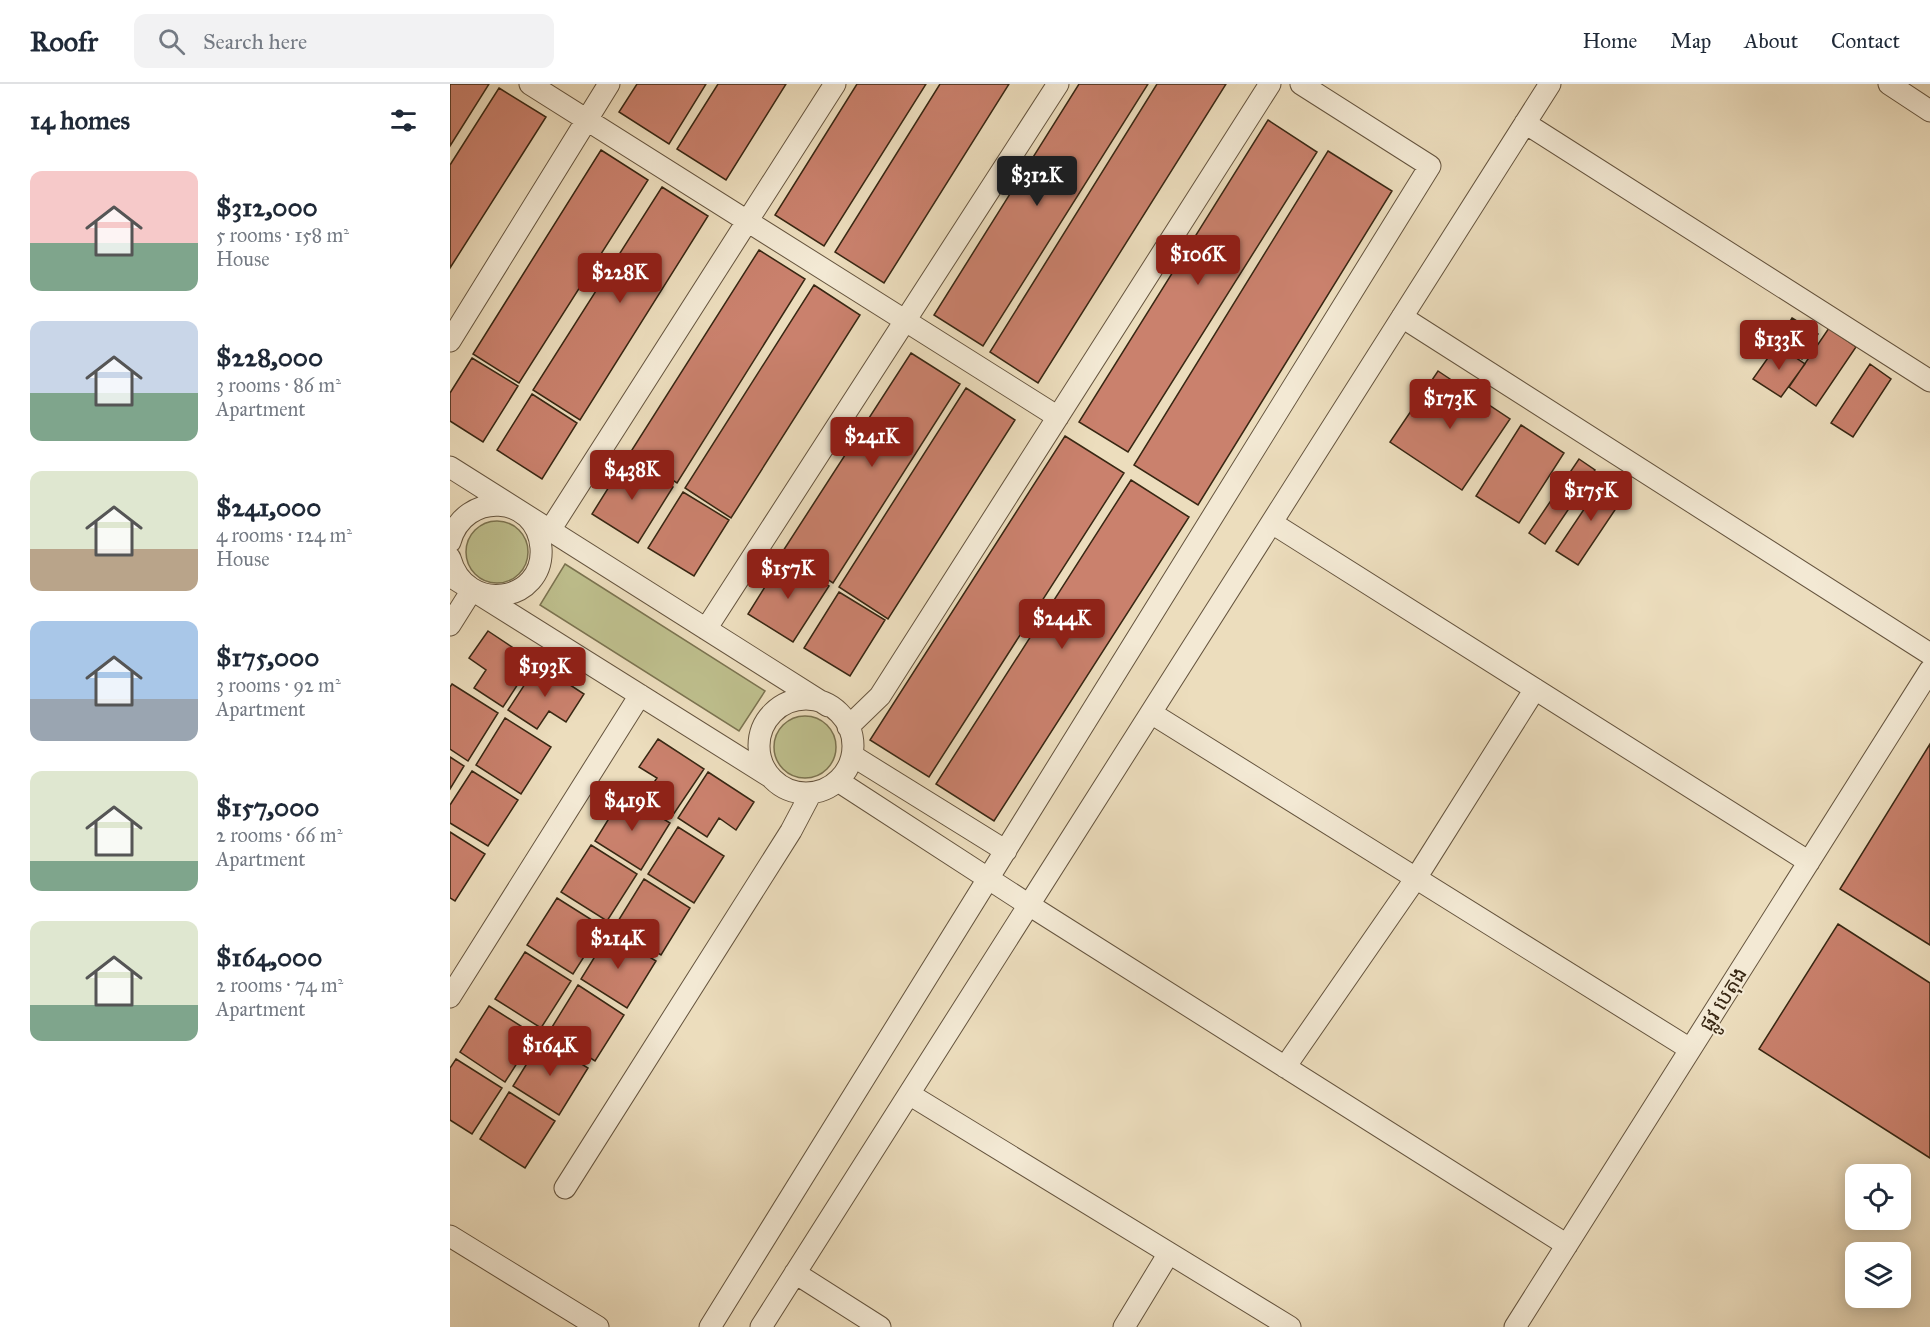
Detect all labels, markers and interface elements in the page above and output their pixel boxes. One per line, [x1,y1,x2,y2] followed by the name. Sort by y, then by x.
[134,14,554,68] search box
[30,24,98,59] text: Roofr
[155,25,188,58] icon: search
[203,28,307,55] text: Search here
[1582,28,1637,54] text: Home
[1670,28,1711,54] text: Map
[1744,28,1798,54] text: About
[1831,28,1900,54] text: Contact
[30,104,130,136] text: 14 homes
[387,104,420,137] icon: filters
[995,156,1079,207] pin: $312K
[1011,163,1063,187] text: $312K
[216,191,318,223] text: $312,000
[78,195,150,267] icon: home
[216,223,349,247] text: 5 rooms · 158 m²
[1156,235,1240,286] pin: $106K
[1170,242,1226,266] text: $106K
[216,247,270,271] text: House
[578,253,662,304] pin: $228K
[592,260,648,284] text: $228K
[1737,320,1821,371] pin: $133K
[1754,327,1804,351] text: $133K
[216,341,323,373] text: $228,000
[78,345,150,417] icon: home
[216,373,341,397] text: 3 rooms · 86 m²
[1408,379,1492,430] pin: $173K
[1424,386,1476,410] text: $173K
[216,397,305,421] text: Apartment
[830,417,914,468] pin: $241K
[844,424,900,448] text: $241K
[590,450,674,501] pin: $438K
[604,457,660,481] text: $438K
[1549,471,1633,522] pin: $175K
[1564,478,1618,502] text: $175K
[216,491,321,523] text: $241,000
[78,495,150,567] icon: home
[216,523,352,547] text: 4 rooms · 124 m²
[216,547,270,571] text: House
[746,549,830,600] pin: $157K
[761,556,815,580] text: $157K
[1020,599,1104,650] pin: $244K
[1033,606,1091,630] text: $244K
[216,641,319,673] text: $175,000
[78,645,150,717] icon: home
[503,647,587,698] pin: $193K
[519,654,571,678] text: $193K
[216,673,341,697] text: 3 rooms · 92 m²
[216,697,305,721] text: Apartment
[590,781,674,832] pin: $419K
[604,788,660,812] text: $419K
[216,791,319,823] text: $157,000
[78,795,150,867] icon: home
[216,823,342,847] text: 2 rooms · 66 m²
[216,847,305,871] text: Apartment
[576,919,660,970] pin: $214K
[590,926,646,950] text: $214K
[216,941,322,973] text: $164,000
[78,945,150,1017] icon: home
[1693,962,1758,1039] street label: ផ្លូវ បេតុង
[216,973,343,997] text: 2 rooms · 74 m²
[216,997,305,1021] text: Apartment
[508,1026,592,1077] pin: $164K
[522,1033,578,1057] text: $164K
[1845,1164,1911,1308] map controls
[1845,1164,1911,1230] button: locate
[1845,1242,1911,1308] button: layers

